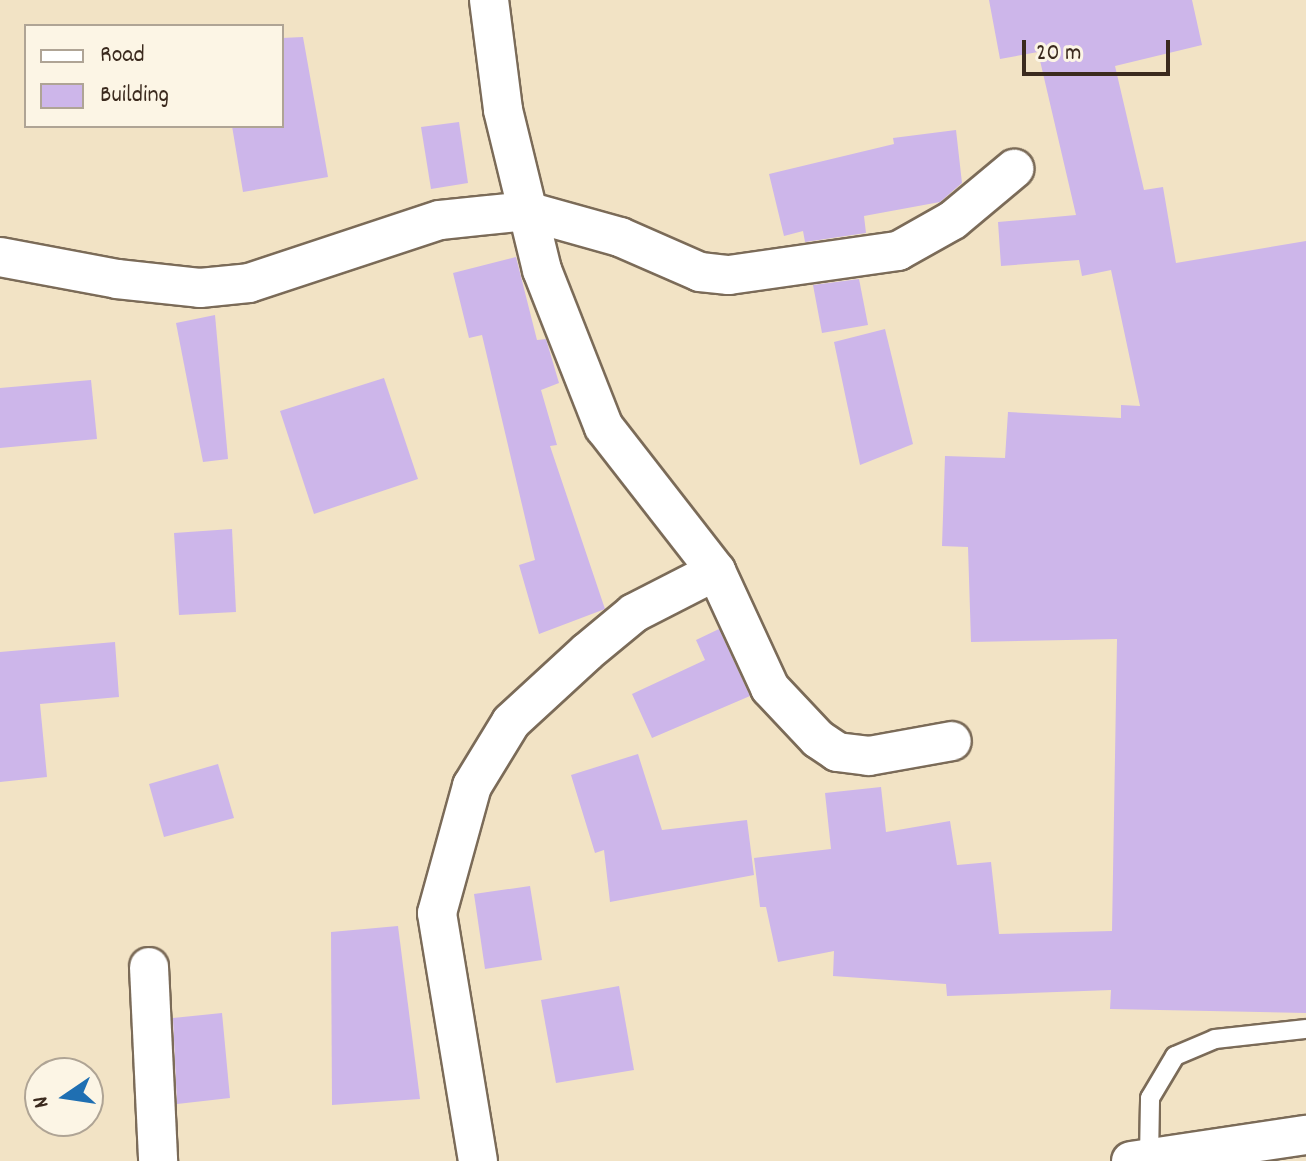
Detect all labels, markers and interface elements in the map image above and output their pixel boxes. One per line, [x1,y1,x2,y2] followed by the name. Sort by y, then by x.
[24,24,284,128] legend
[1026,24,1174,74] scale bar
[1036,37,1082,71] text: 20 m
[100,39,145,73] text: Road
[100,79,169,113] text: Building
[24,1057,104,1137] north arrow
[26,1093,58,1111] text: N

